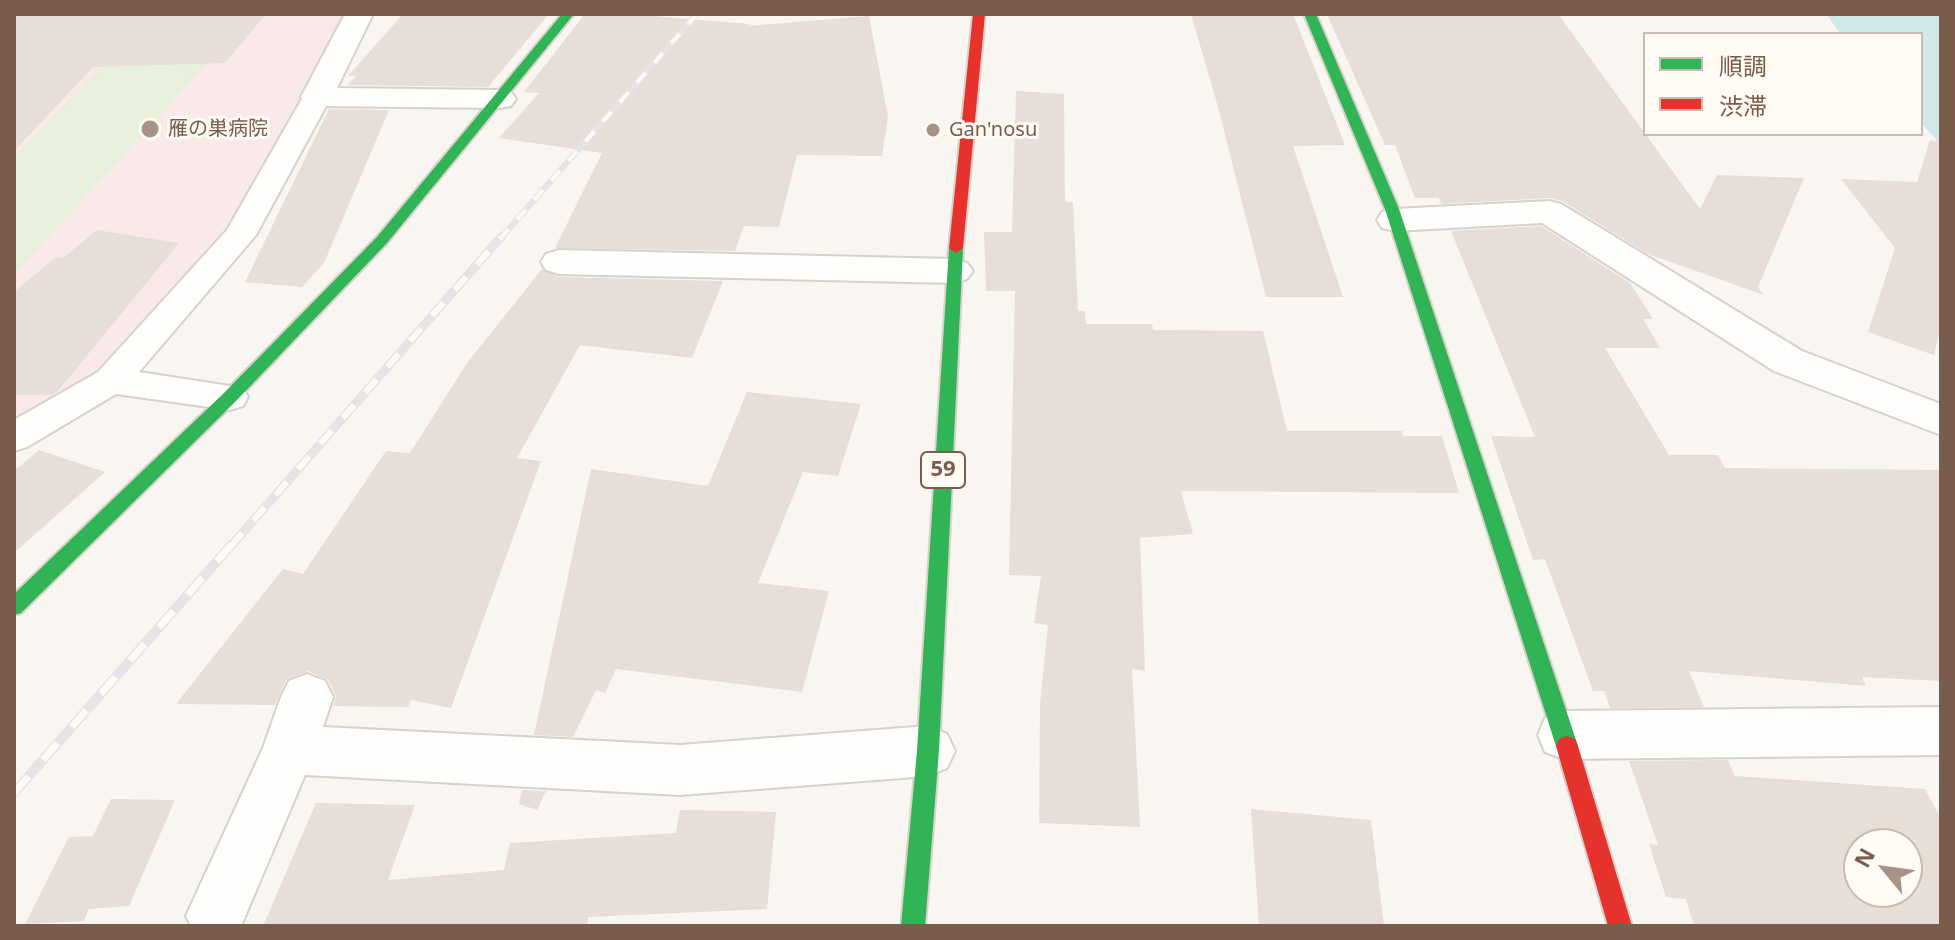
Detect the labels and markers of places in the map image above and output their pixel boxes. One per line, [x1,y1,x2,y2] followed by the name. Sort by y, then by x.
[168,117,268,141] place label: 雁の巣病院
[139,118,161,140] marker: 雁の巣病院
[949,118,1037,142] place label: Gan'nosu
[924,121,942,139] marker: Gan'nosu

